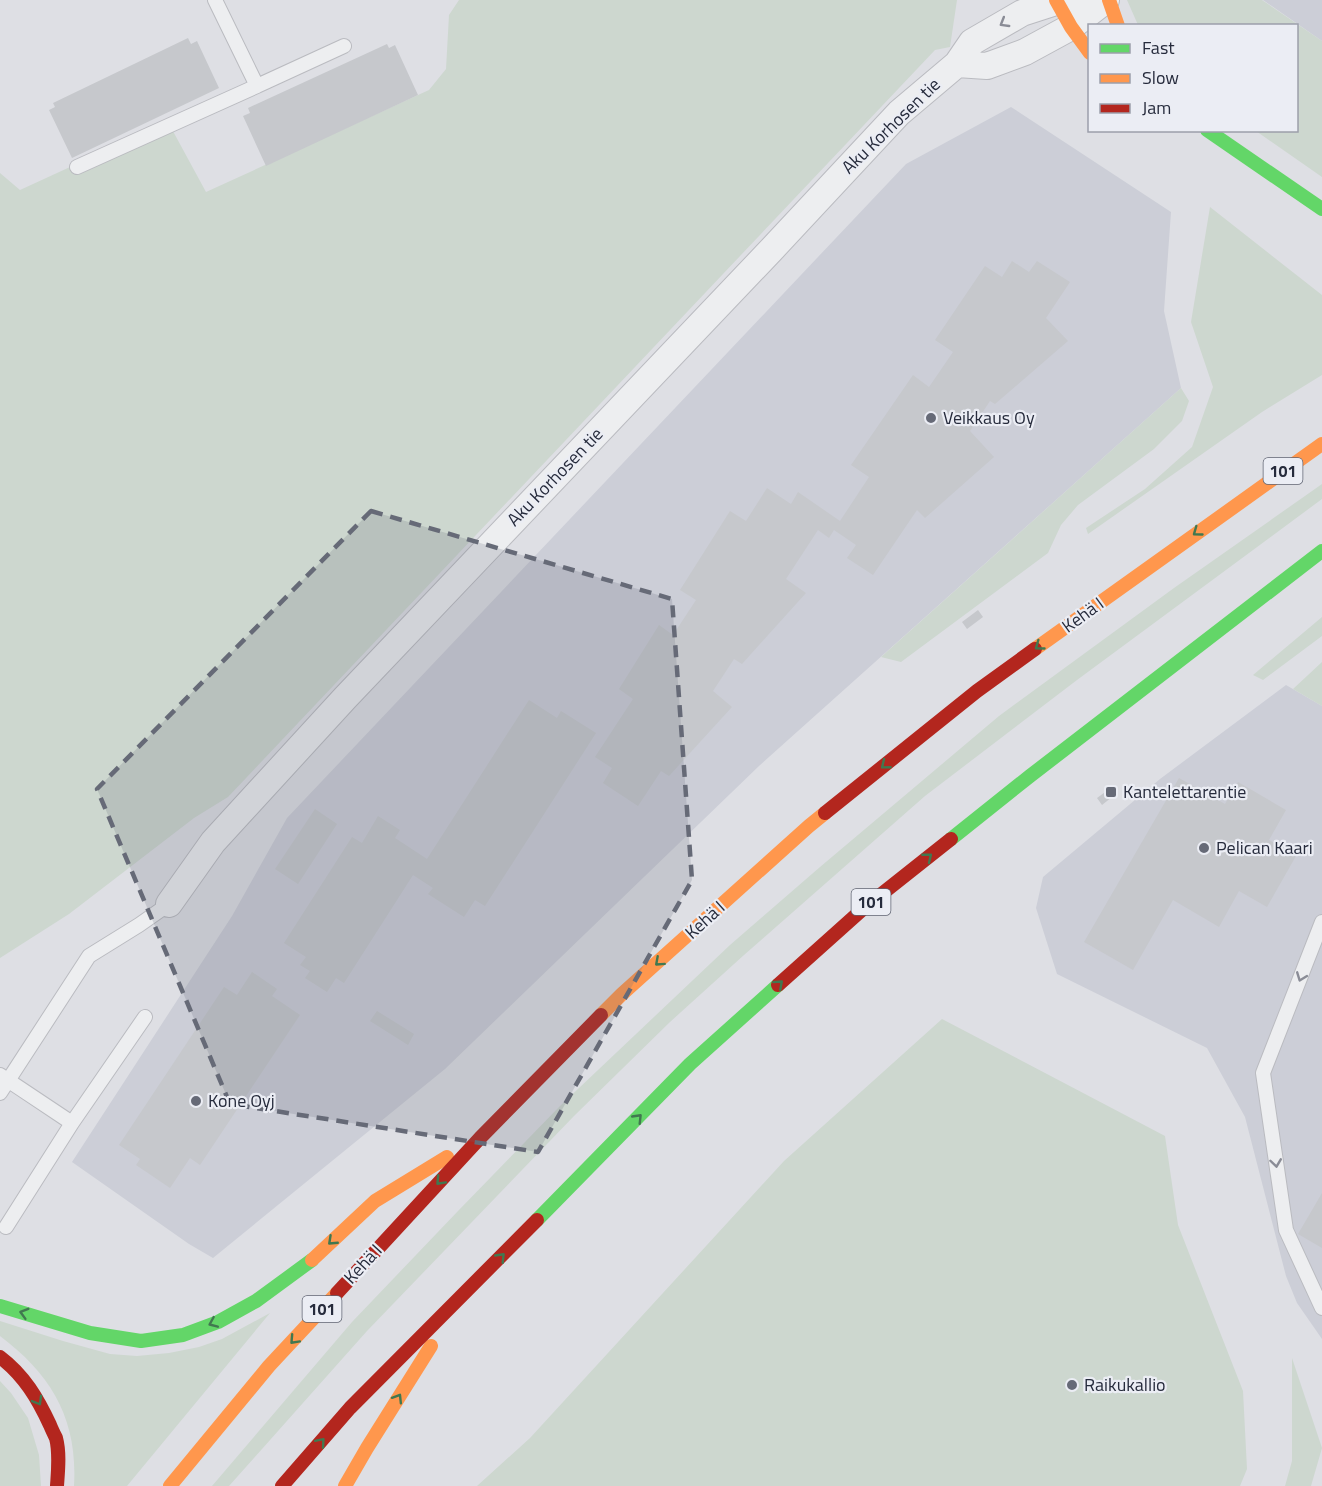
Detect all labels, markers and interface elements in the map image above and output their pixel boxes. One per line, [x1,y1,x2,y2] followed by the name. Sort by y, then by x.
[1000,16,1010,28] one-way arrow
[1088,24,1298,132] legend
[1142,34,1175,61] text: Fast
[1142,64,1179,91] text: Slow
[835,71,946,180] street label: Aku Korhosen tie
[1142,94,1171,121] text: Jam
[943,404,1035,431] place label: Veikkaus Oy
[924,411,938,425] marker: Veikkaus Oy
[500,421,609,532] street label: Aku Korhosen tie
[1264,458,1302,484] road number: 101
[1193,525,1204,536] one-way arrow
[1056,590,1109,639] street label: Kehä I
[1035,639,1046,650] one-way arrow
[881,757,892,768] one-way arrow
[1123,778,1246,805] place label: Kantelettarentie
[1104,785,1118,799] marker: Kantelettarentie
[1216,834,1313,861] place label: Pelican Kaari
[1197,841,1211,855] marker: Pelican Kaari
[921,854,932,865] one-way arrow
[852,889,890,915] road number: 101
[678,894,731,945] street label: Kehä I
[655,955,665,966] one-way arrow
[1295,971,1308,981] one-way arrow
[773,980,783,991] one-way arrow
[208,1087,275,1114] place label: Kone Oyj
[189,1094,203,1108] marker: Kone Oyj
[630,1114,641,1125] one-way arrow
[1269,1159,1281,1168] one-way arrow
[436,1174,447,1185] one-way arrow
[328,1234,339,1245] one-way arrow
[337,1238,388,1290] street label: Kehä I
[494,1253,505,1263] one-way arrow
[302,1296,342,1322] road number: 101
[19,1308,30,1320] one-way arrow
[209,1316,220,1328] one-way arrow
[290,1332,301,1343] one-way arrow
[1084,1371,1166,1398] place label: Raikukallio
[1065,1378,1079,1392] marker: Raikukallio
[390,1394,402,1404] one-way arrow
[31,1395,42,1405] one-way arrow
[313,1438,324,1449] one-way arrow

